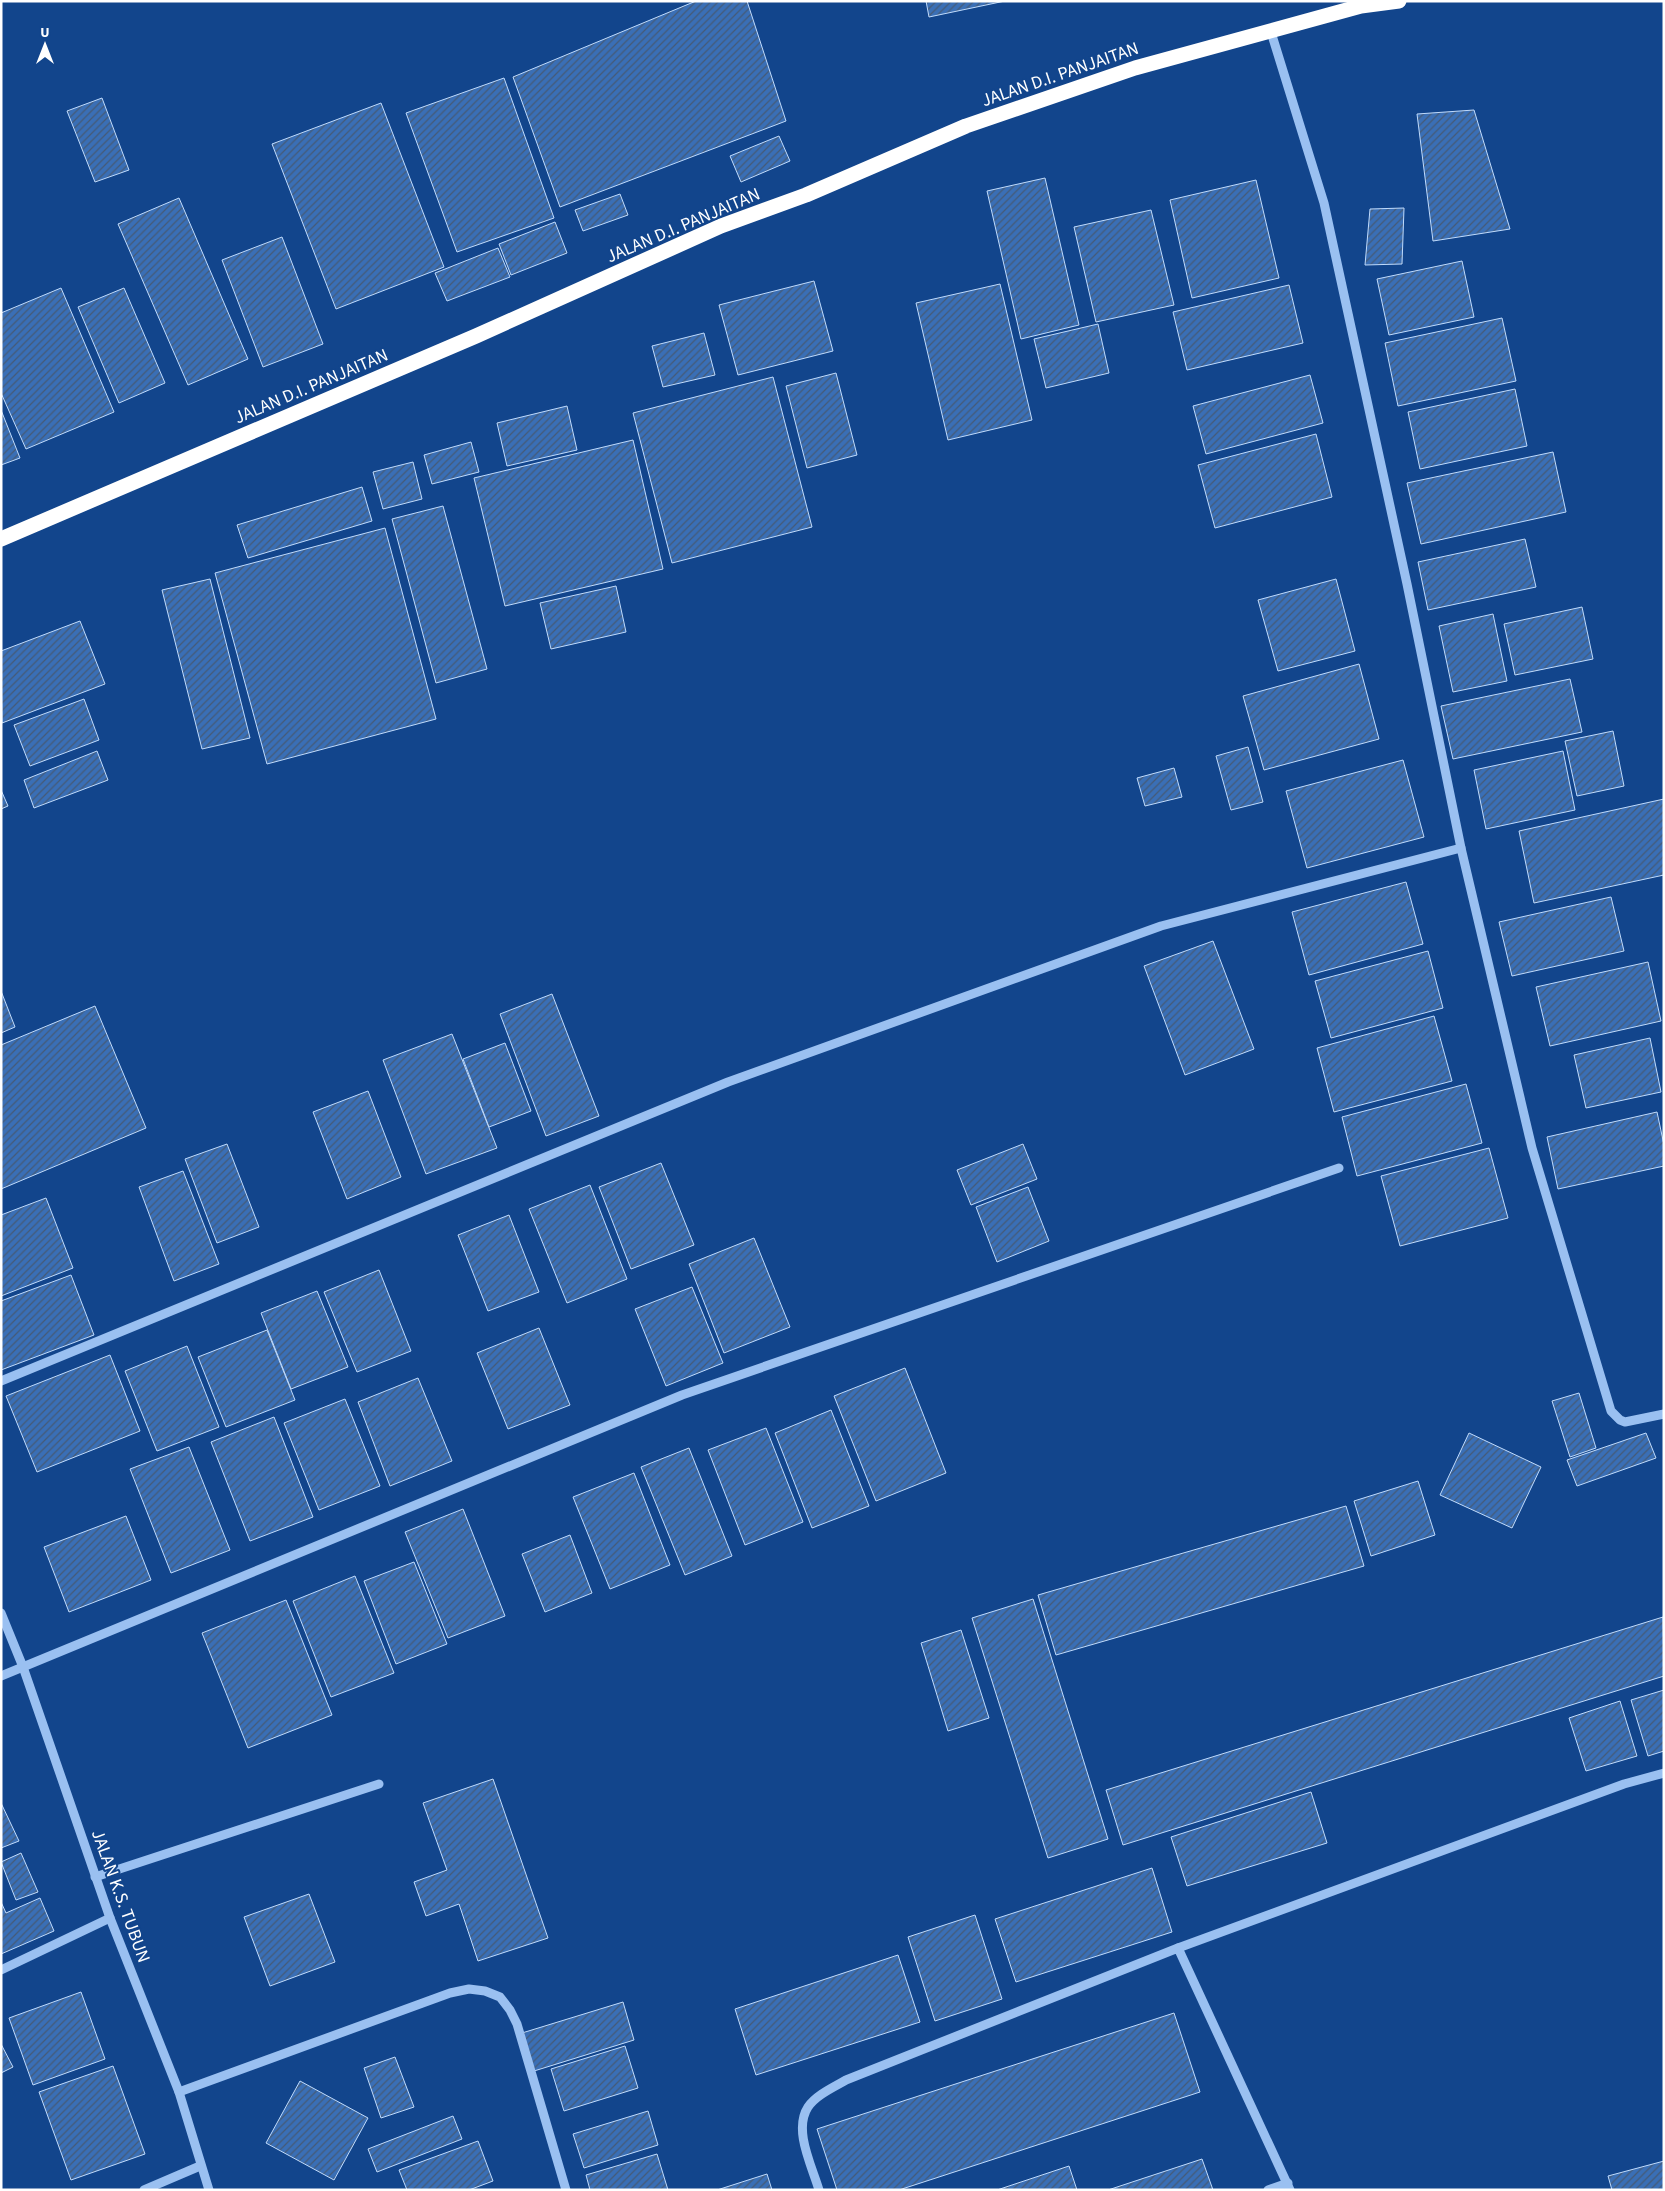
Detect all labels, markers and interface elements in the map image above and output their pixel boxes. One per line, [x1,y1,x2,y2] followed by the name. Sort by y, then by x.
[20,20,70,70] north arrow
[40,23,50,43] text: U
[978,36,1142,113] street label: JALAN D.I. PANJAITAN
[602,182,764,269] street label: JALAN D.I. PANJAITAN
[230,343,392,430] street label: JALAN D.I. PANJAITAN
[85,1826,156,1966] street label: JALAN K.S. TUBUN

